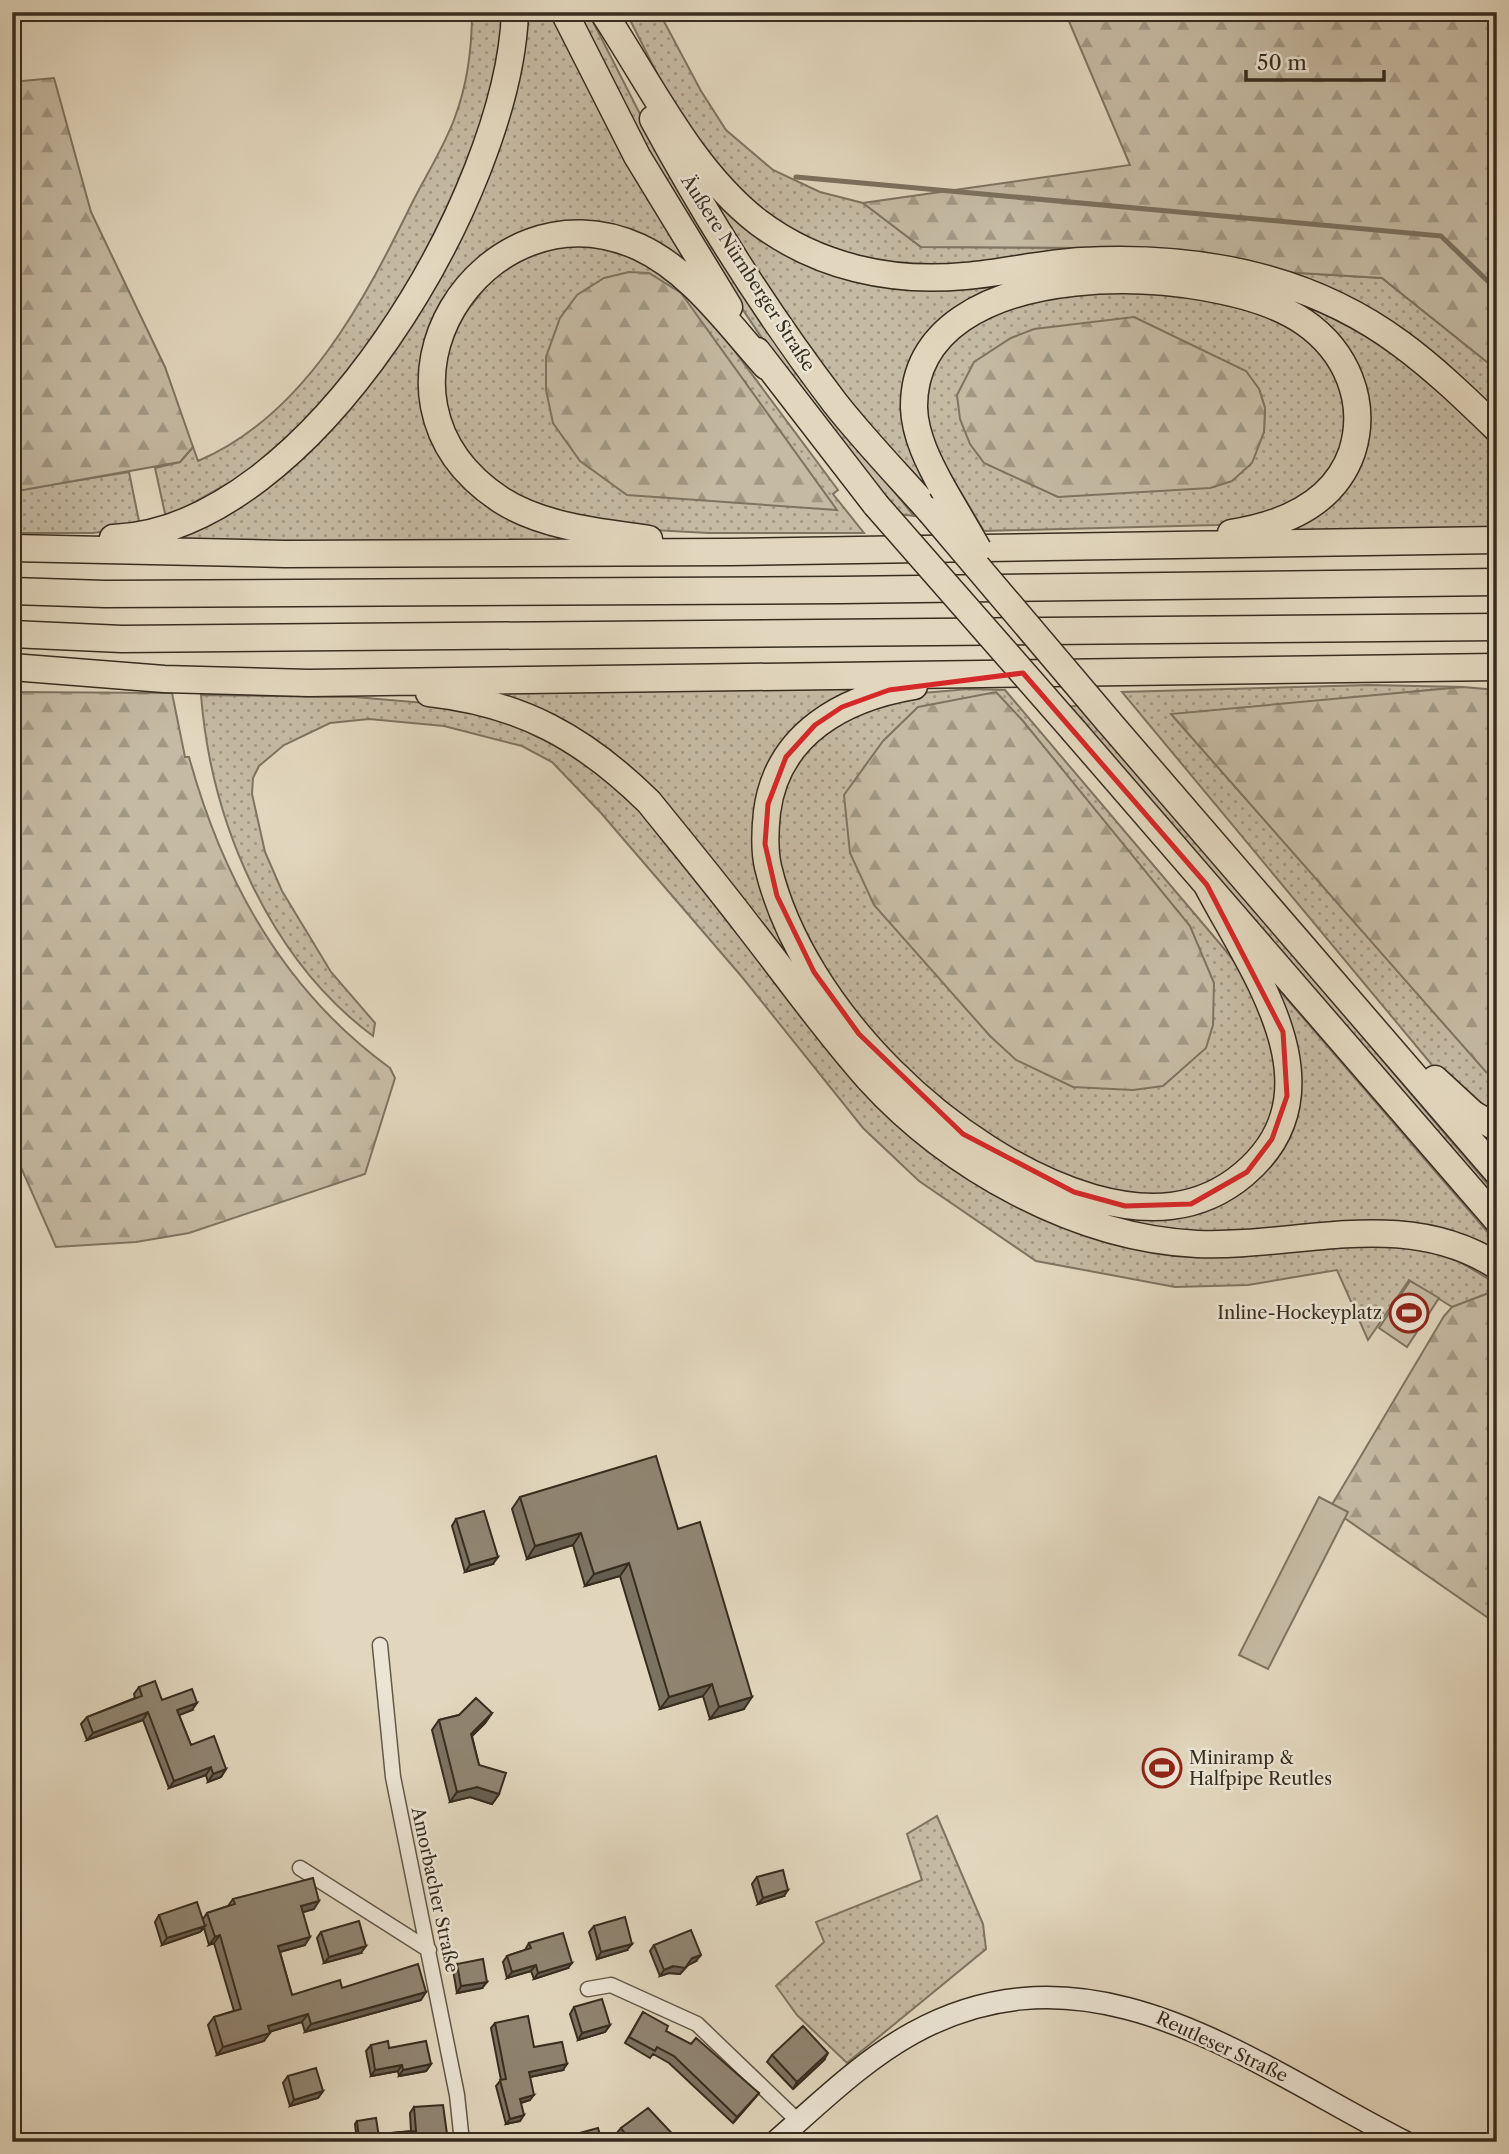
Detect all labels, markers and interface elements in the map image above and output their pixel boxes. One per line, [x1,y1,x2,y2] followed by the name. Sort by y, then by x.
[1246,38,1385,82] scale bar
[1257,50,1307,75] text: 50 m
[676,169,821,375] street label: Äußere Nürnberger Straße
[1388,1292,1430,1334] sports icon: Inline-Hockeyplatz
[1217,1302,1382,1324] place label: Inline-Hockeyplatz
[1141,1747,1183,1789] sports icon: Miniramp & Halfpipe Reutles
[1189,1747,1332,1790] place label: Miniramp & Halfpipe Reutles
[407,1804,463,1975] street label: Amorbacher Straße
[1153,2007,1291,2087] street label: Reutleser Straße

